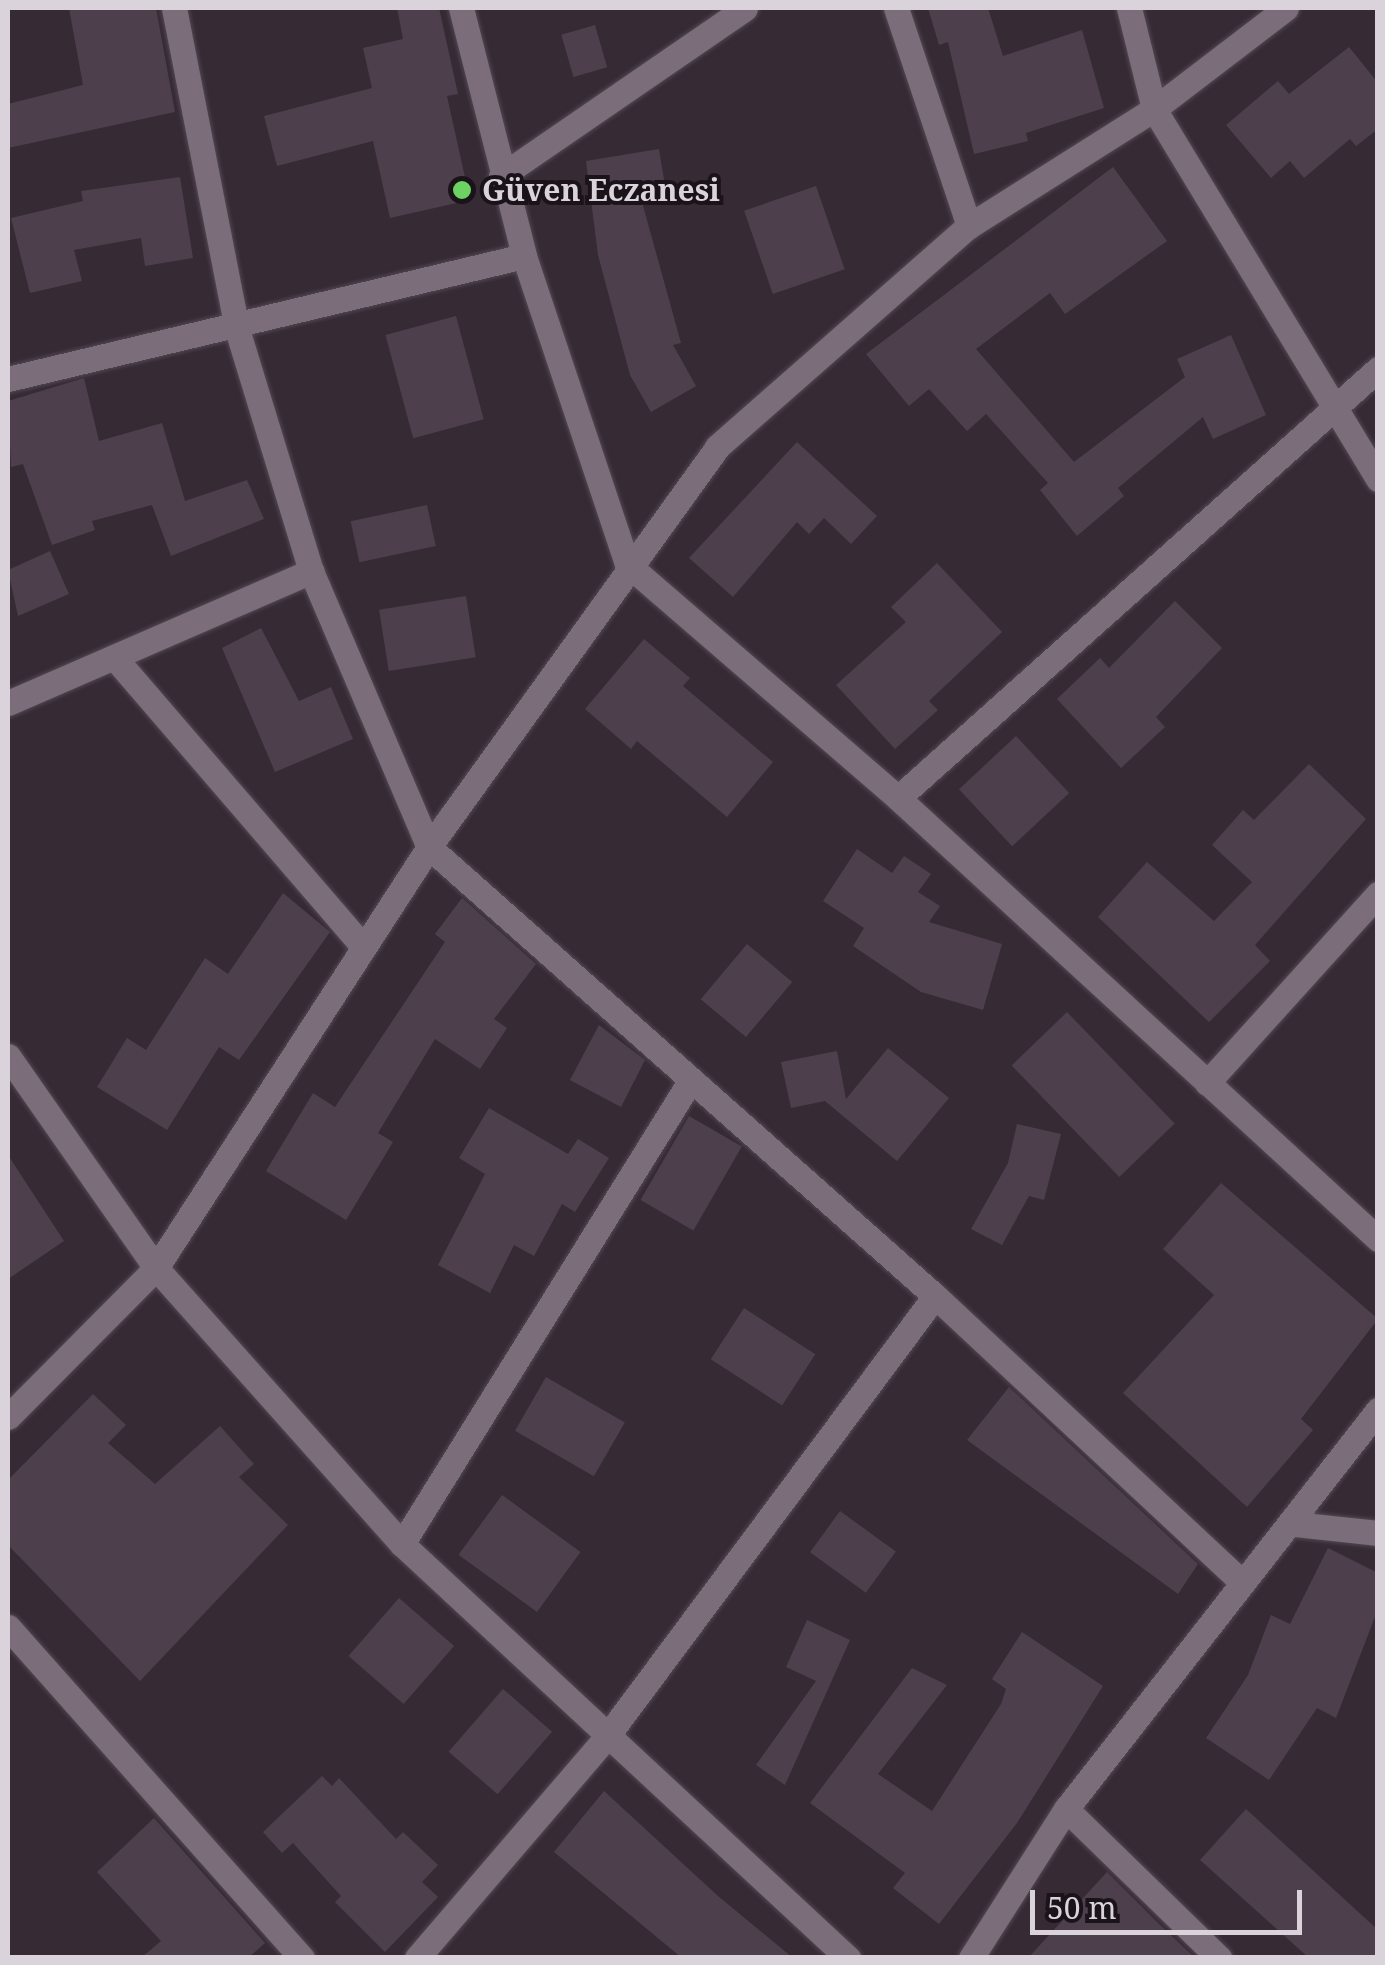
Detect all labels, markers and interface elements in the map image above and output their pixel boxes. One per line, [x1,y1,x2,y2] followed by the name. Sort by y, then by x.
[482,172,720,208] place label: Güven Eczanesi
[451,179,473,201] marker: Güven Eczanesi
[1035,1870,1308,1932] scale bar
[1047,1887,1117,1928] text: 50 m

